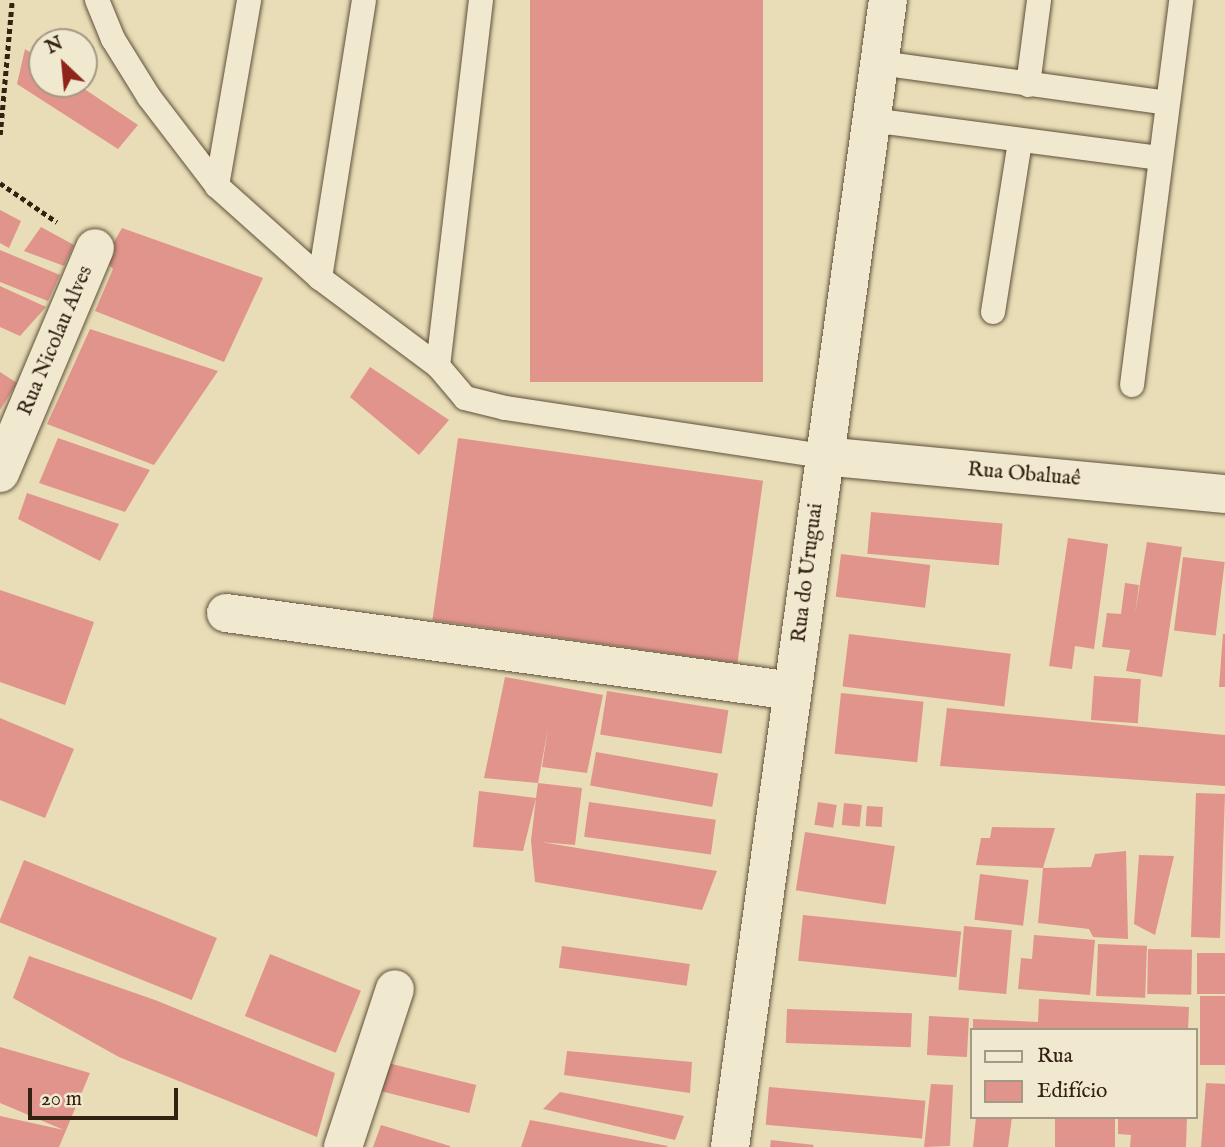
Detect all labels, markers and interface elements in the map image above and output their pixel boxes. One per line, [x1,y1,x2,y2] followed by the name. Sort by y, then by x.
[28,28,98,98] north arrow
[42,32,67,60] text: N
[13,262,99,420] street label: Rua Nicolau Alves
[966,458,1082,492] street label: Rua Obaluaê
[787,502,829,644] street label: Rua do Uruguai
[970,1028,1197,1119] legend
[1037,1043,1073,1070] text: Rua
[32,1074,182,1118] scale bar
[1037,1078,1107,1105] text: Edifício
[41,1086,82,1113] text: 20 m

